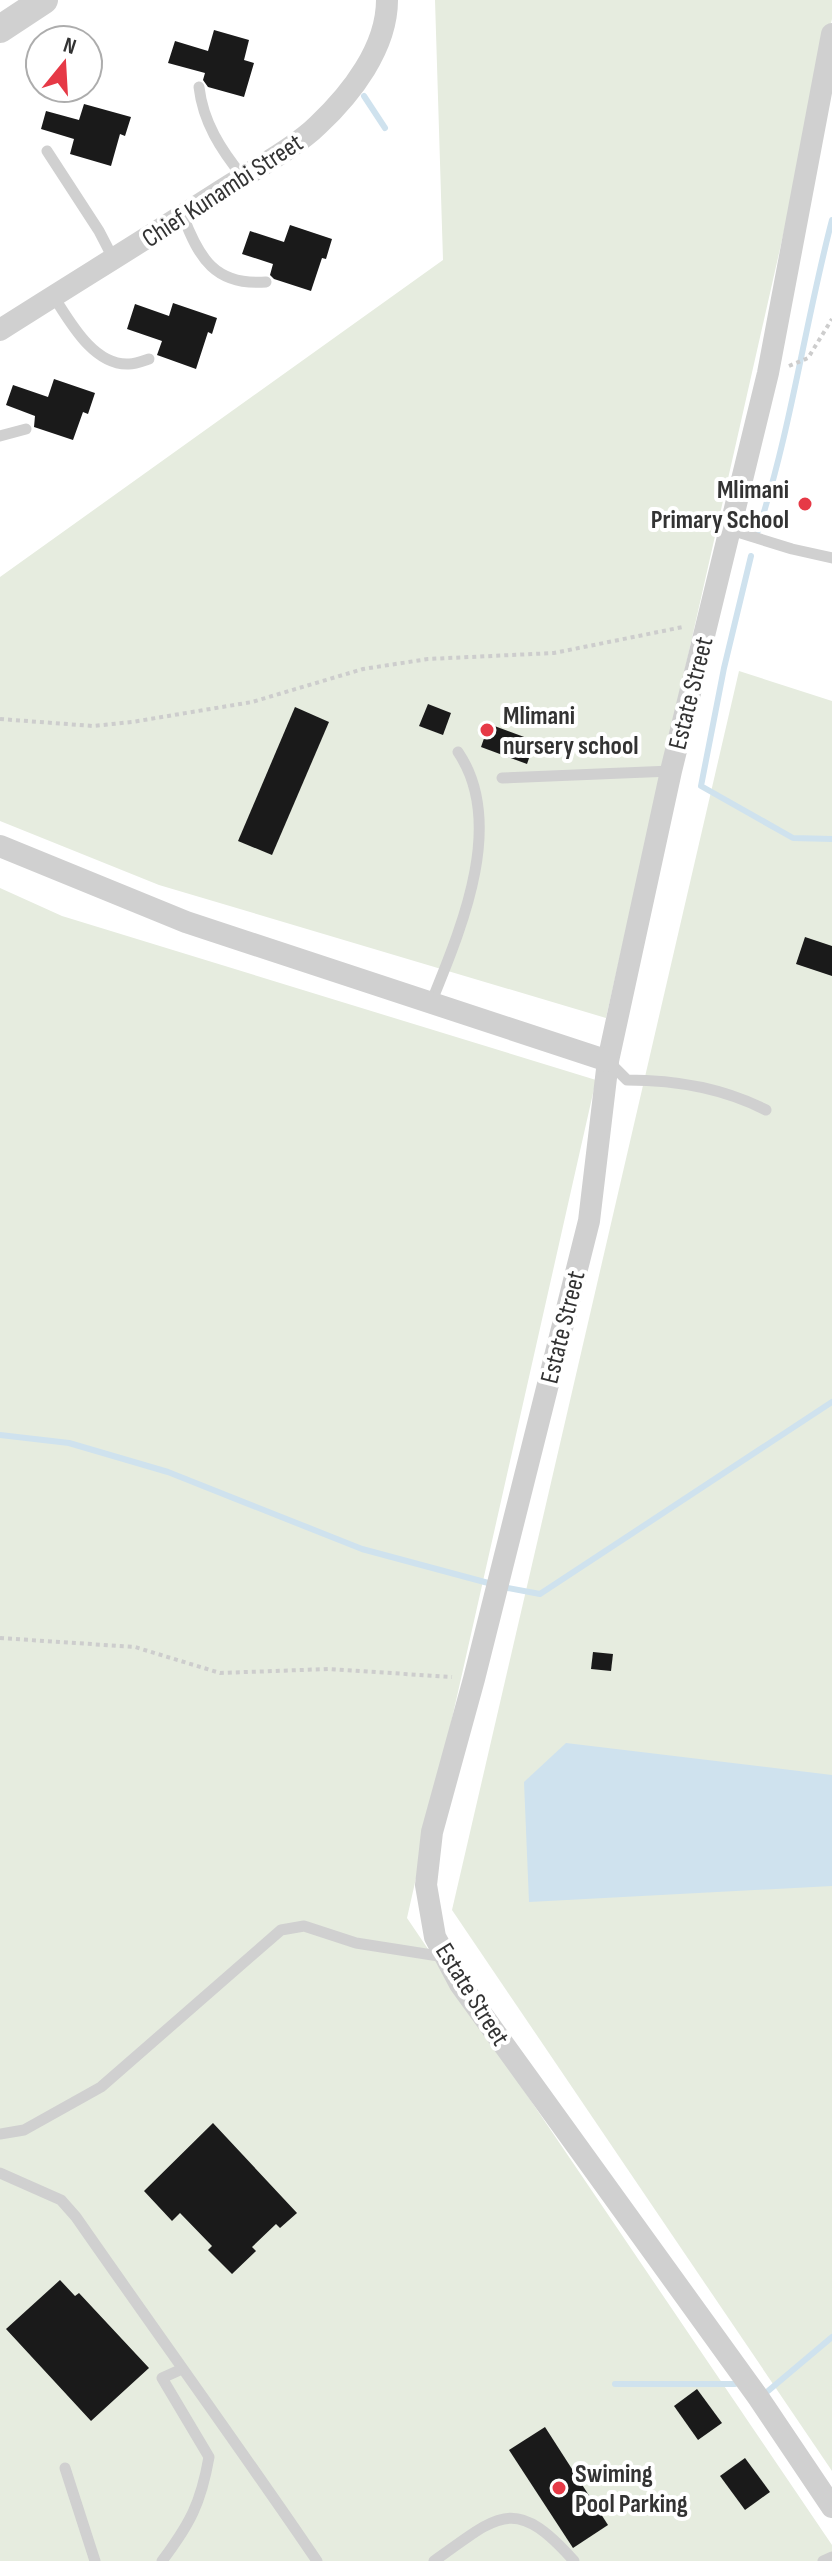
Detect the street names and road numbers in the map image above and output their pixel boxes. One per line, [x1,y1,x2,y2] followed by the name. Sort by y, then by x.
[137,128,309,255] street label: Chief Kunambi Street
[663,634,720,753] street label: Estate Street
[535,1268,592,1387] street label: Estate Street
[428,1938,515,2052] street label: Estate Street

